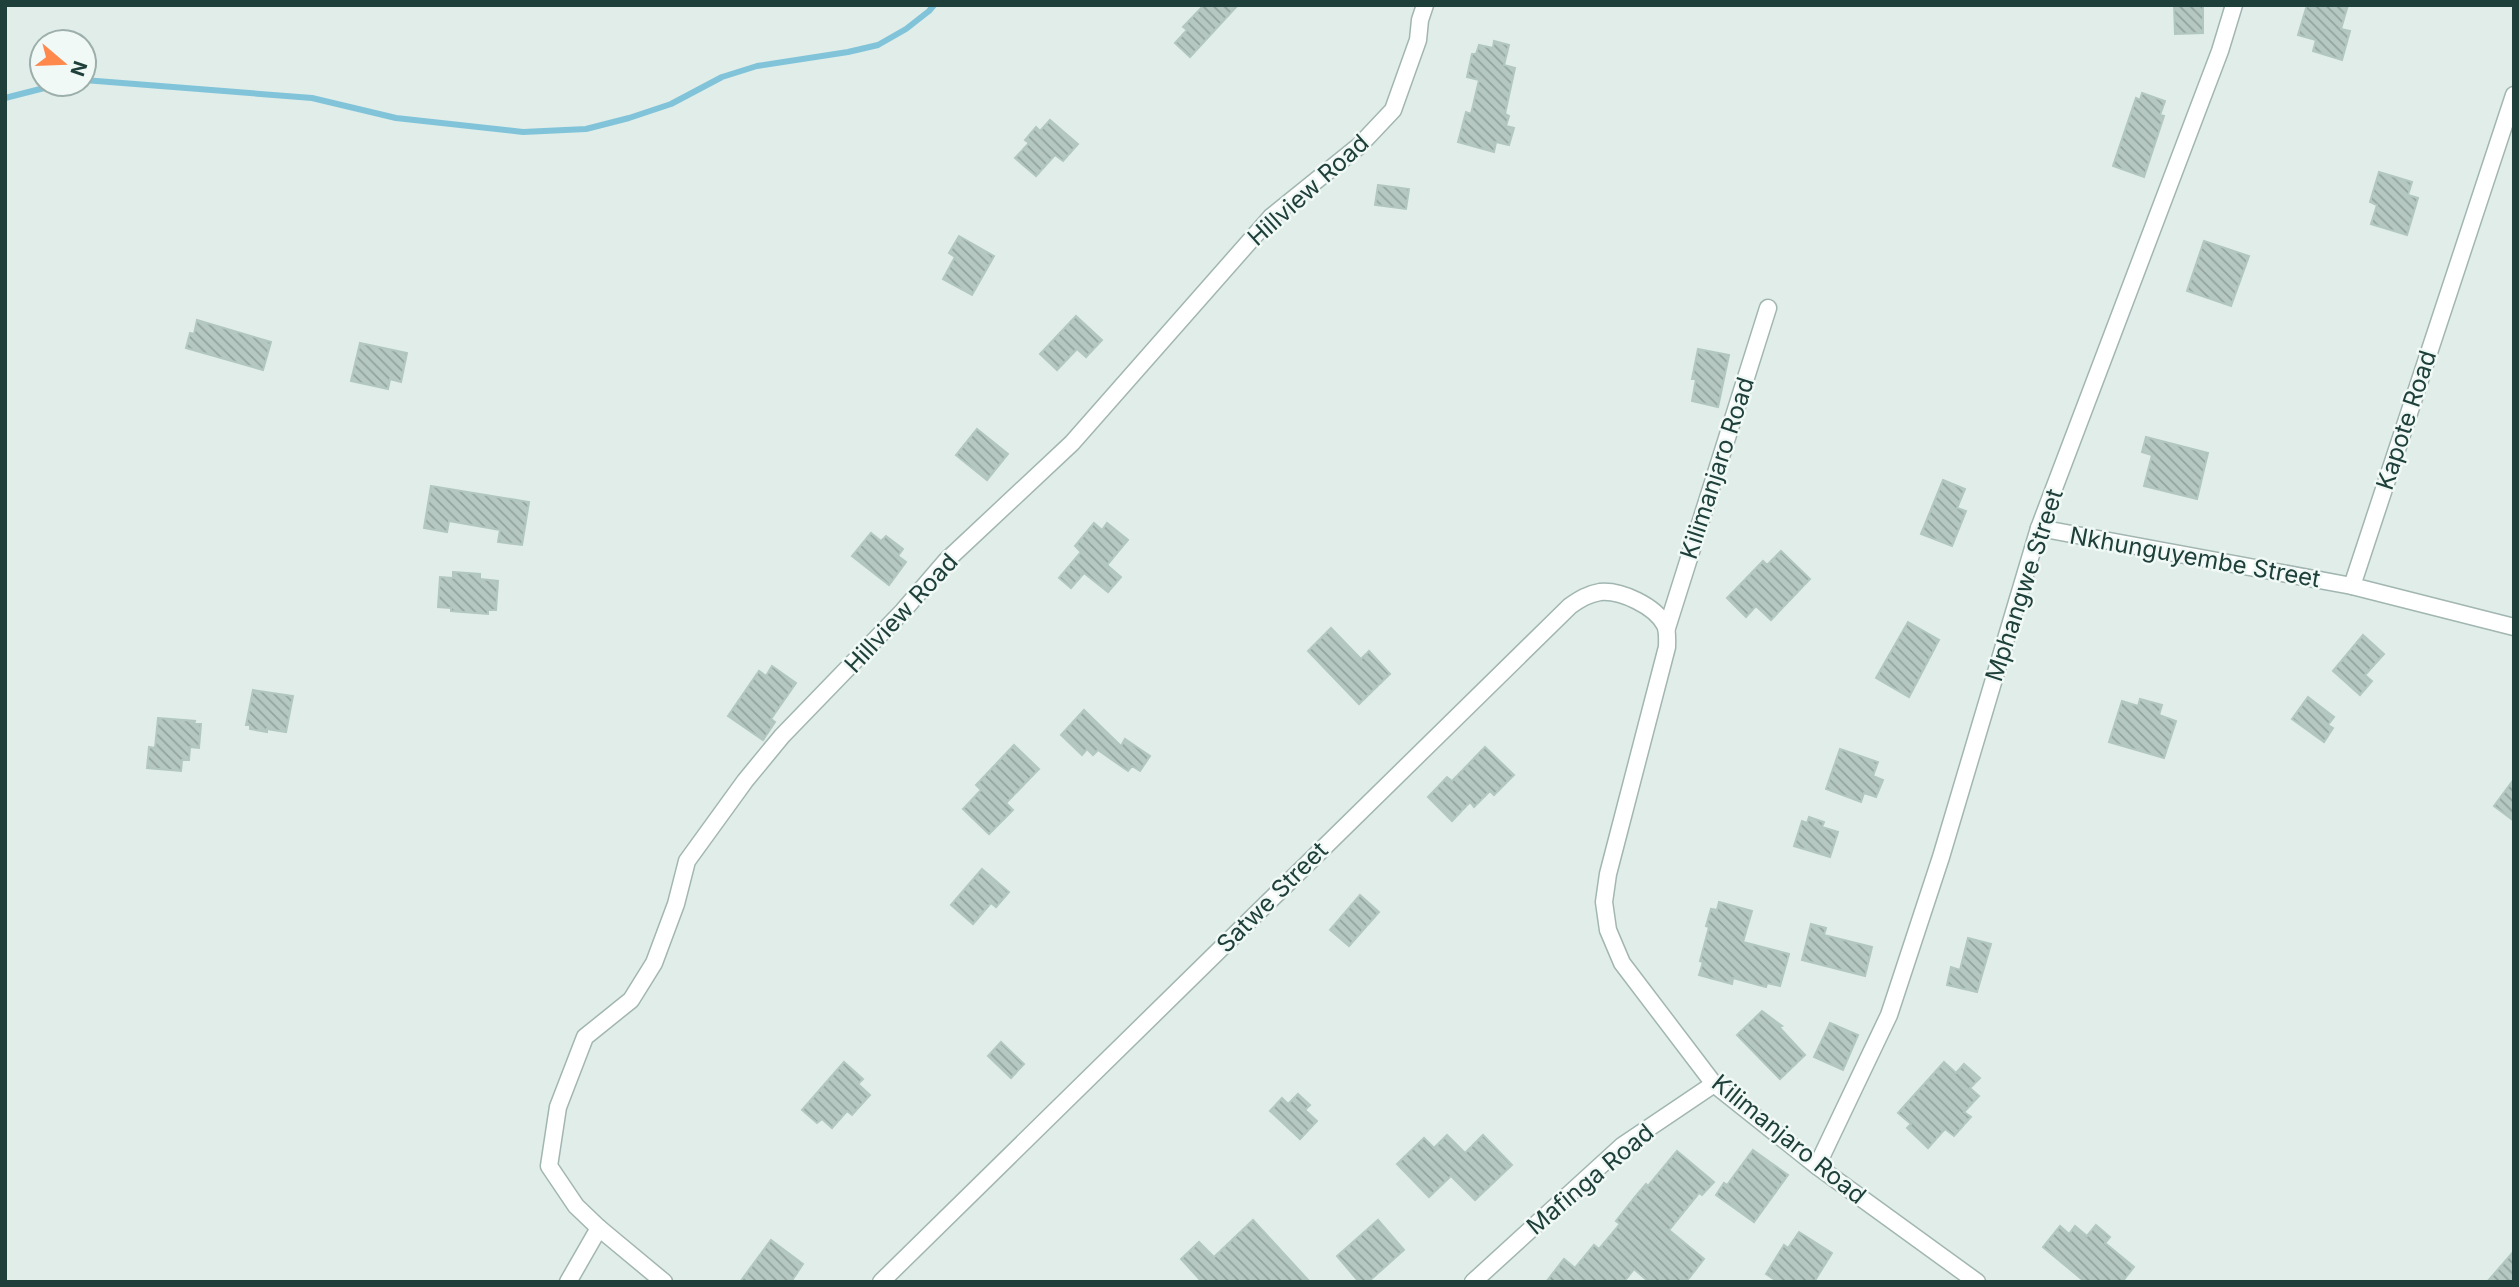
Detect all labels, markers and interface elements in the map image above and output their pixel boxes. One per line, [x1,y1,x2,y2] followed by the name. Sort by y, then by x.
[28,28,98,98] north arrow
[65,58,92,79] text: N
[1242,128,1374,252] street label: Hillview Road
[2370,347,2442,493] street label: Kapote Road
[1674,373,1760,563] street label: Kilimanjaro Road
[1979,485,2069,685] street label: Mphangwe Street
[2067,521,2323,593] street label: Nkhunguyembe Street
[838,547,964,679] street label: Hillview Road
[1211,835,1334,958] street label: Satwe Street
[1706,1068,1872,1210] street label: Kilimanjaro Road
[1521,1117,1659,1241] street label: Mafinga Road

